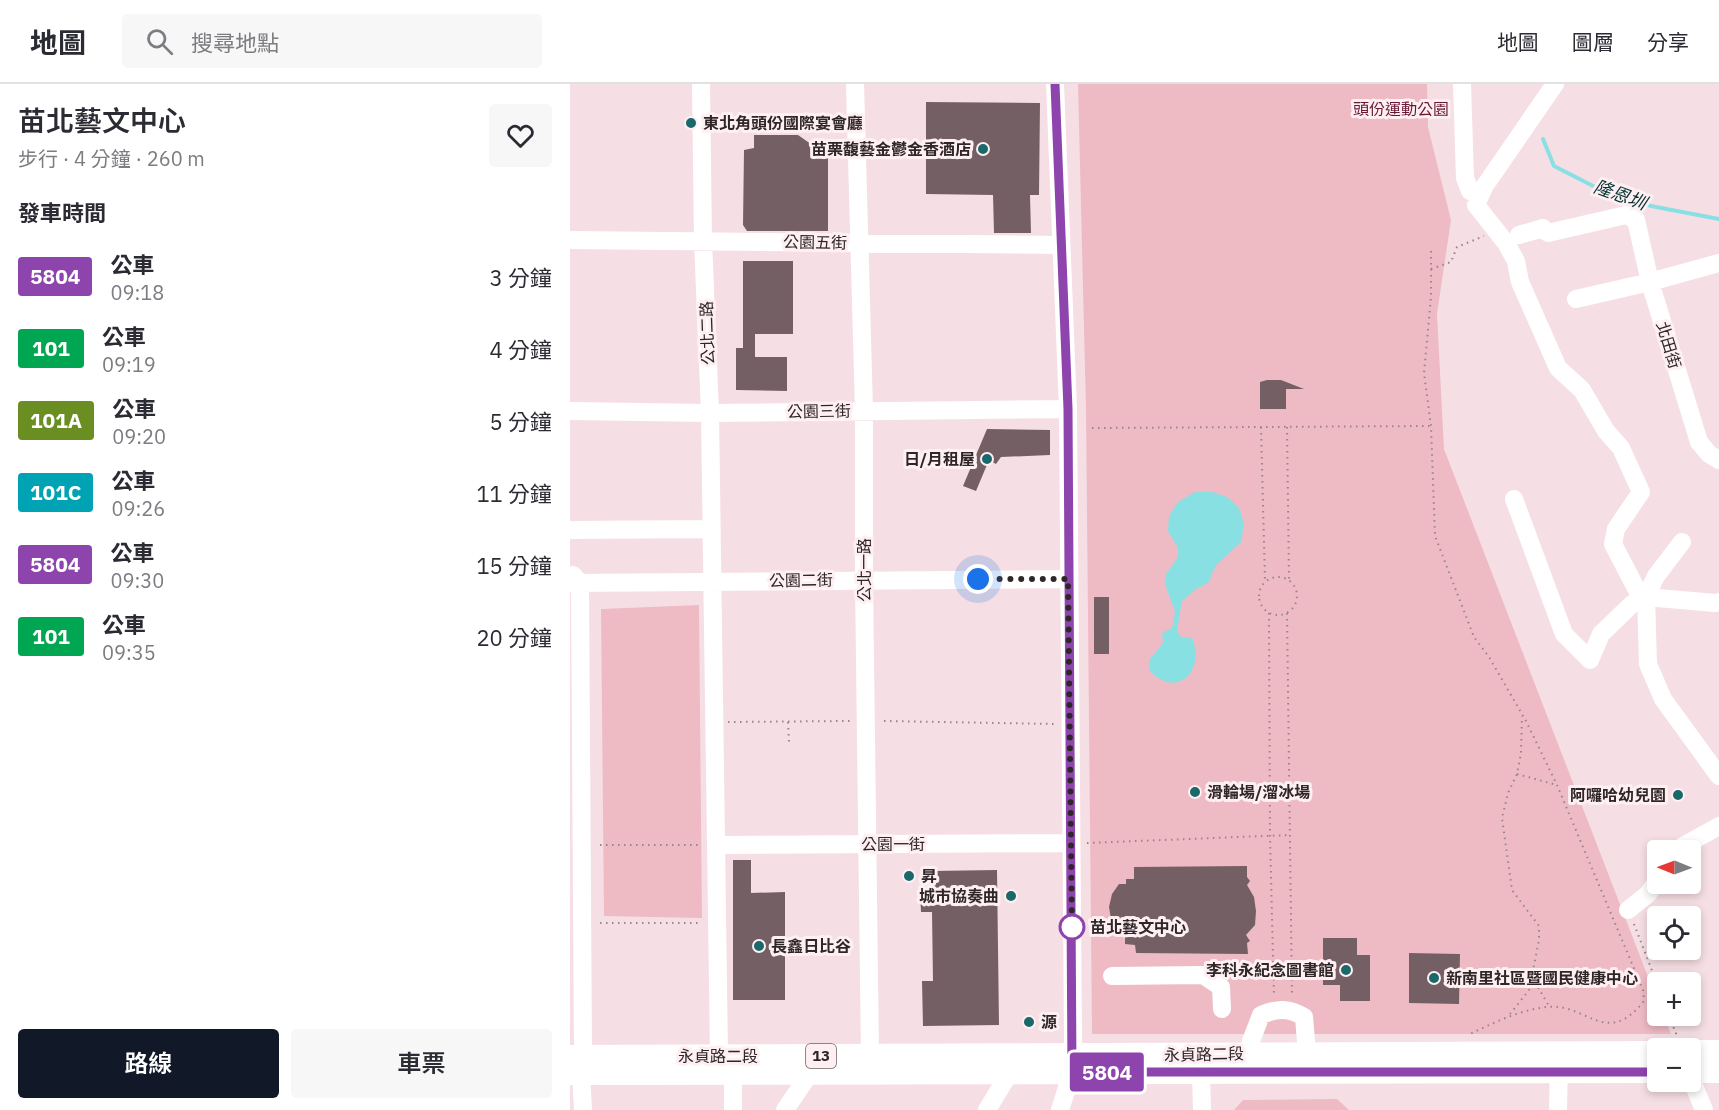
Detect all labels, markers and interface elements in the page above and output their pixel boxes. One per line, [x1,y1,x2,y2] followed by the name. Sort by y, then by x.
[122,14,542,68] search box
[30,24,86,61] text: 地圖
[143,25,176,58] icon: search
[191,28,279,57] text: 搜尋地點
[1497,28,1539,56] text: 地圖
[1572,28,1614,56] text: 圖層
[1647,28,1689,56] text: 分享
[1353,99,1449,119] park label: 頭份運動公園
[18,102,186,139] text: 苗北藝文中心
[489,104,552,167] button: heart
[703,113,863,133] place label: 東北角頭份國際宴會廳
[684,116,698,130] marker: 東北角頭份國際宴會廳
[811,139,971,159] place label: 苗栗馥藝金鬱金香酒店
[976,142,990,156] marker: 苗栗馥藝金鬱金香酒店
[18,145,205,172] text: 步行 · 4 分鐘 · 260 m
[1591,174,1652,216] water label: 隆恩圳
[18,198,106,227] text: 發車時間
[783,231,847,253] street label: 公園五街
[110,250,154,279] text: 公車
[30,262,80,290] text: 5804
[490,263,552,292] text: 3 分鐘
[110,279,164,306] text: 09:18
[696,301,718,365] street label: 公北二路
[1652,319,1686,371] street label: 北田街
[102,322,146,351] text: 公車
[32,334,70,362] text: 101
[490,335,552,364] text: 4 分鐘
[102,351,156,378] text: 09:19
[112,394,156,423] text: 公車
[787,400,851,422] street label: 公園三街
[30,406,82,434] text: 101A
[490,407,552,436] text: 5 分鐘
[112,423,166,450] text: 09:20
[904,449,975,469] place label: 日/月租屋
[980,452,994,466] marker: 日/月租屋
[111,466,156,495] text: 公車
[30,478,81,506] text: 101C
[476,479,552,508] text: 11 分鐘
[111,495,165,522] text: 09:26
[110,538,154,567] text: 公車
[854,538,874,602] street label: 公北一路
[30,550,80,578] text: 5804
[476,551,552,580] text: 15 分鐘
[963,564,993,594] your location
[110,567,164,594] text: 09:30
[769,569,833,591] street label: 公園二街
[102,610,146,639] text: 公車
[32,622,70,650] text: 101
[476,623,552,652] text: 20 分鐘
[102,639,156,666] text: 09:35
[1207,782,1310,802] place label: 滑輪場/溜冰場
[1188,785,1202,799] marker: 滑輪場/溜冰場
[1570,785,1666,805] place label: 阿囉哈幼兒園
[1671,788,1685,802] marker: 阿囉哈幼兒園
[861,834,925,854] street label: 公園一街
[1647,840,1701,894] north arrow
[1647,840,1701,1092] map controls
[921,866,937,886] place label: 昇
[902,869,916,883] marker: 昇
[919,886,999,906] place label: 城市協奏曲
[1004,889,1018,903] marker: 城市協奏曲
[1647,906,1701,960] button: locate
[1059,914,1085,940] marker: 苗北藝文中心
[1090,917,1186,937] place label: 苗北藝文中心
[771,936,851,956] place label: 長鑫日比谷
[752,939,766,953] marker: 長鑫日比谷
[1206,960,1334,980] place label: 李科永紀念圖書館
[1339,963,1353,977] marker: 李科永紀念圖書館
[1446,968,1638,988] place label: 新南里社區暨國民健康中心
[1427,971,1441,985] marker: 新南里社區暨國民健康中心
[1647,972,1701,1026] button: +
[1041,1012,1057,1032] place label: 源
[1022,1015,1036,1029] marker: 源
[18,1029,279,1098] button: 路線
[291,1029,552,1098] button: 車票
[1647,1038,1701,1092] button: −
[1164,1043,1244,1065] street label: 永貞路二段
[806,1044,836,1068] road number: 13
[678,1046,758,1066] street label: 永貞路二段
[1065,1052,1149,1092] line badge: 5804
[1082,1058,1132,1086] text: 5804

